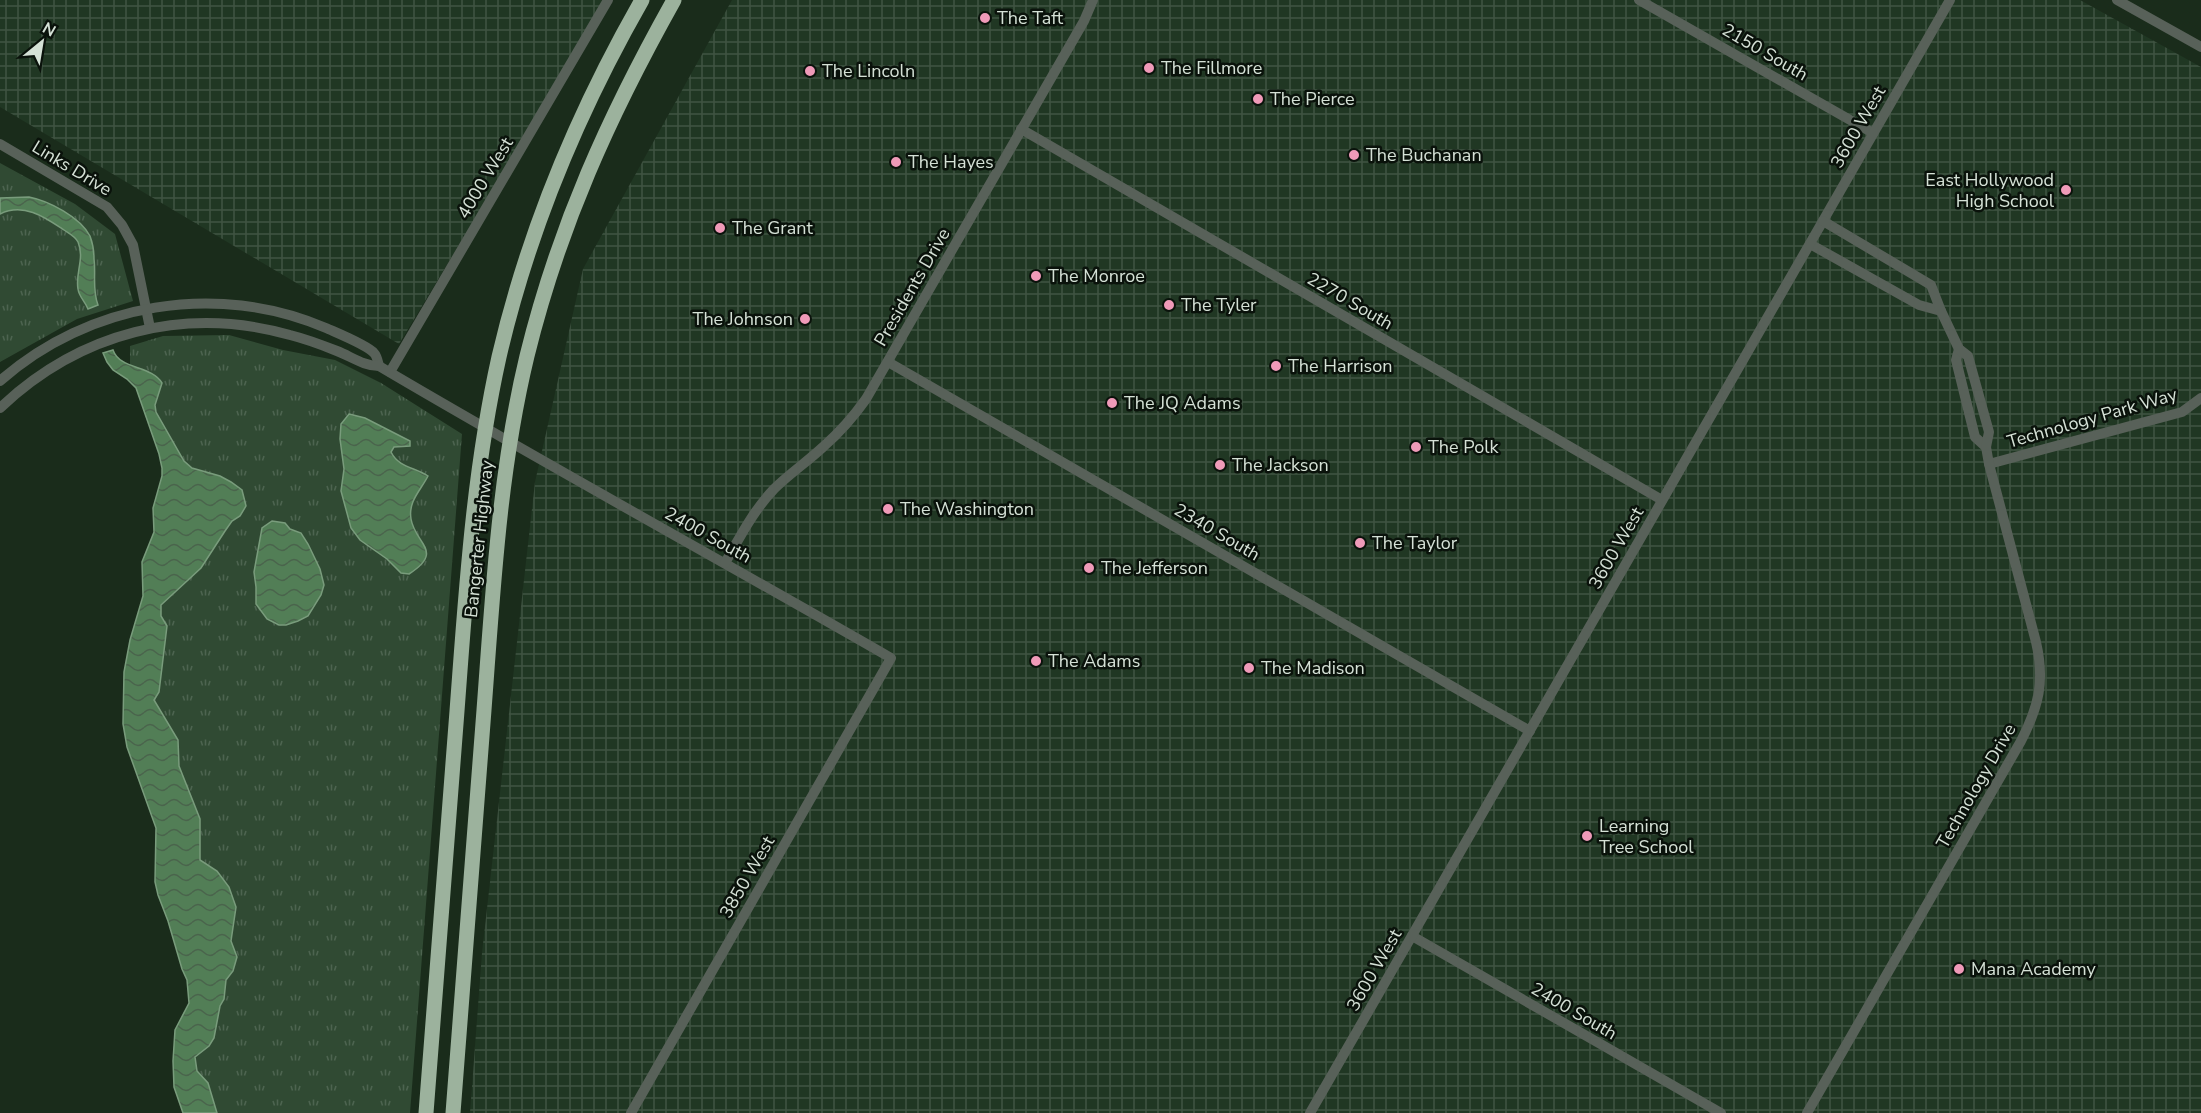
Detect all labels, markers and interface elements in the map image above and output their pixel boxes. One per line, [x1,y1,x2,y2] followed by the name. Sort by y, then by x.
[997,6,1064,30] place label: The Taft
[978,11,992,25] marker: The Taft
[12,12,72,72] north arrow
[38,17,60,42] text: N
[1718,18,1812,86] street label: 2150 South
[1161,56,1262,80] place label: The Fillmore
[822,59,915,83] place label: The Lincoln
[1142,61,1156,75] marker: The Fillmore
[803,64,817,78] marker: The Lincoln
[1825,81,1891,172] street label: 3600 West
[1270,87,1354,111] place label: The Pierce
[1251,92,1265,106] marker: The Pierce
[451,132,519,223] street label: 4000 West
[28,135,116,201] street label: Links Drive
[1366,143,1482,167] place label: The Buchanan
[1347,148,1361,162] marker: The Buchanan
[908,150,994,174] place label: The Hayes
[889,155,903,169] marker: The Hayes
[1925,168,2055,213] place label: East Hollywood High School
[2059,183,2073,197] marker: East Hollywood High School
[732,216,813,240] place label: The Grant
[713,221,727,235] marker: The Grant
[868,224,956,350] street label: Presidents Drive
[1048,264,1145,288] place label: The Monroe
[1303,267,1397,335] street label: 2270 South
[1029,269,1043,283] marker: The Monroe
[1181,293,1257,317] place label: The Tyler
[1162,298,1176,312] marker: The Tyler
[693,307,793,331] place label: The Johnson
[798,312,812,326] marker: The Johnson
[1288,354,1392,378] place label: The Harrison
[1269,359,1283,373] marker: The Harrison
[2004,382,2180,454] street label: Technology Park Way
[1124,391,1241,415] place label: The JQ Adams
[1105,396,1119,410] marker: The JQ Adams
[1428,435,1500,459] place label: The Polk
[1409,440,1423,454] marker: The Polk
[1232,453,1329,477] place label: The Jackson
[459,458,499,619] street label: Bangerter Highway
[1213,458,1227,472] marker: The Jackson
[900,497,1034,521] place label: The Washington
[1170,498,1264,566] street label: 2340 South
[660,501,756,569] street label: 2400 South
[881,502,895,516] marker: The Washington
[1583,502,1649,593] street label: 3600 West
[1372,531,1458,555] place label: The Taylor
[1353,536,1367,550] marker: The Taylor
[1101,556,1208,580] place label: The Jefferson
[1082,561,1096,575] marker: The Jefferson
[1048,649,1140,673] place label: The Adams
[1029,654,1043,668] marker: The Adams
[1261,656,1365,680] place label: The Madison
[1242,661,1256,675] marker: The Madison
[1931,719,2021,853] street label: Technology Drive
[1599,814,1694,859] place label: Learning Tree School
[1580,829,1594,843] marker: Learning Tree School
[714,831,780,922] street label: 3850 West
[1341,924,1407,1015] street label: 3600 West
[1971,957,2097,981] place label: Mana Academy
[1952,962,1966,976] marker: Mana Academy
[1527,977,1621,1045] street label: 2400 South

